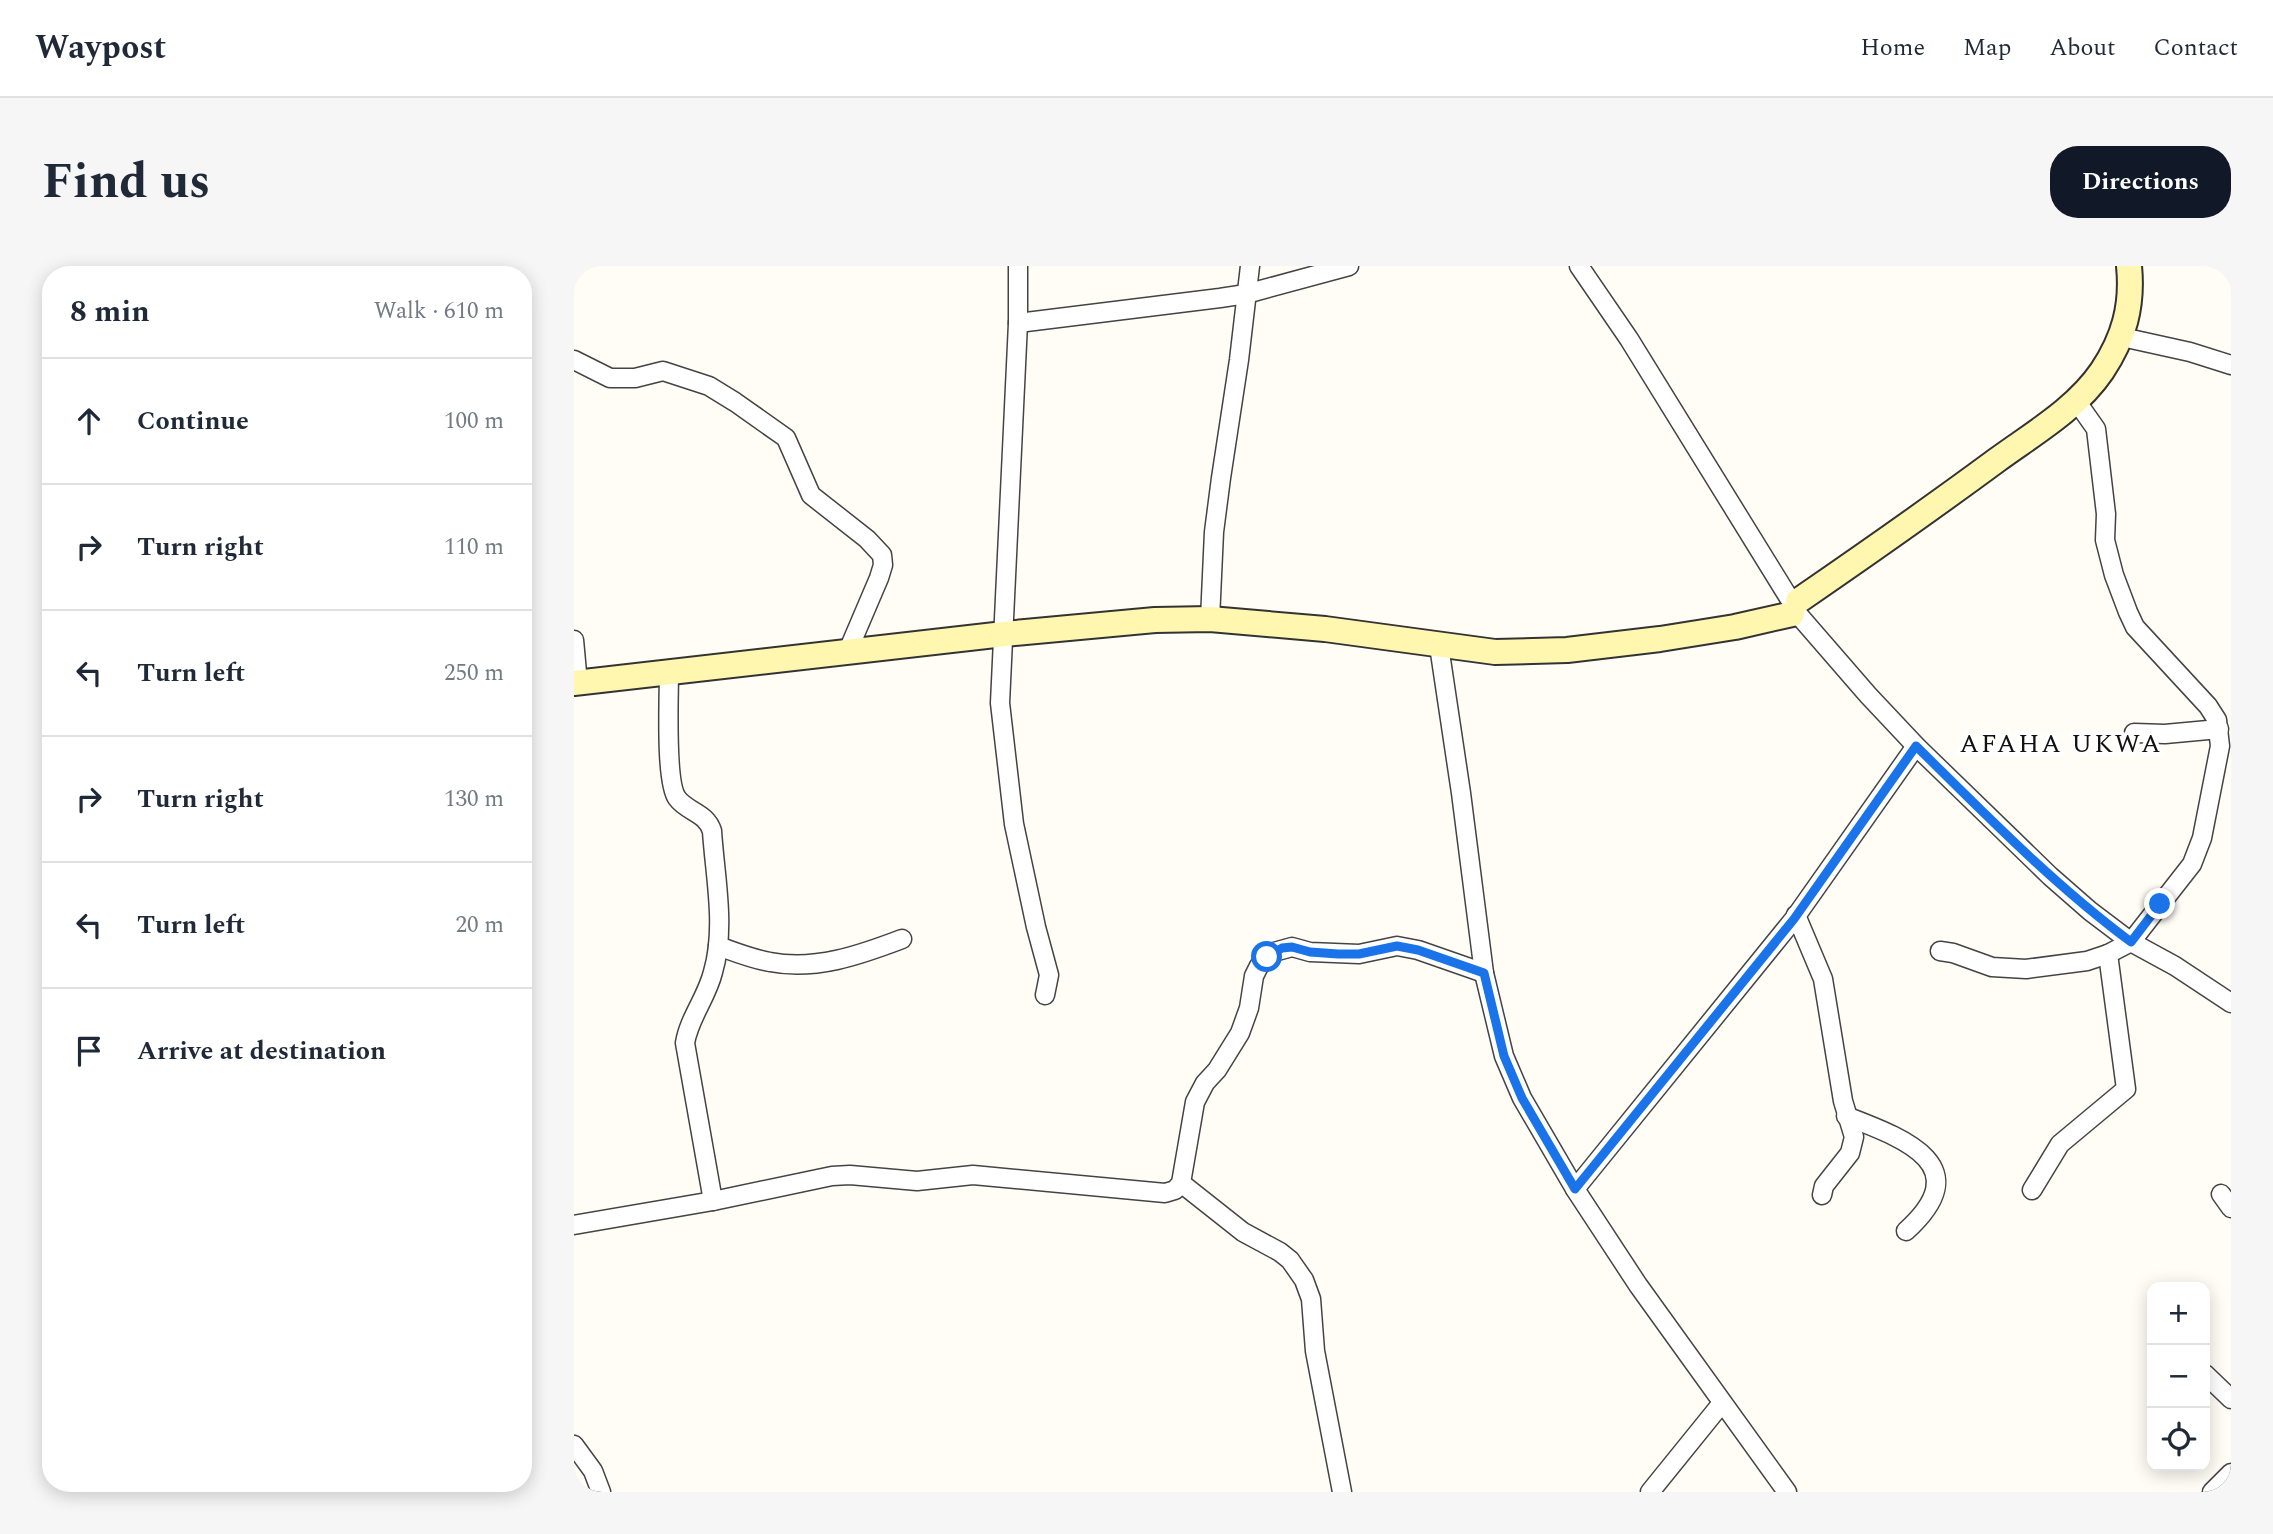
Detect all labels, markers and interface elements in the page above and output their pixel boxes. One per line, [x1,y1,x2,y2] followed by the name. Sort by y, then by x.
[35,23,166,73] text: Waypost
[1860,30,1925,66] text: Home
[1963,30,2011,66] text: Map
[2049,30,2115,66] text: About
[2153,30,2238,66] text: Contact
[42,145,210,220] text: Find us
[2050,146,2231,218] button: Directions
[70,289,150,335] text: 8 min
[374,294,504,329] text: Walk · 610 m
[137,401,249,441] text: Continue
[70,402,108,440] icon: ahead
[444,404,504,439] text: 100 m
[137,527,264,567] text: Turn right
[70,528,108,566] icon: right
[444,530,504,565] text: 110 m
[137,653,245,693] text: Turn left
[70,654,108,692] icon: left
[444,656,504,691] text: 250 m
[1960,724,2162,764] district label: AFAHA UKWA
[137,779,264,819] text: Turn right
[70,780,108,818] icon: right
[444,782,504,817] text: 130 m
[2144,888,2175,919] route end
[137,905,245,945] text: Turn left
[70,906,108,944] icon: left
[455,908,504,943] text: 20 m
[1251,941,1282,972] route start
[137,1031,386,1071] text: Arrive at destination
[70,1032,108,1070] icon: arrive
[2147,1282,2210,1471] map controls
[2147,1282,2210,1345] button: +
[2147,1345,2210,1408] button: −
[2147,1408,2210,1471] button: locate

